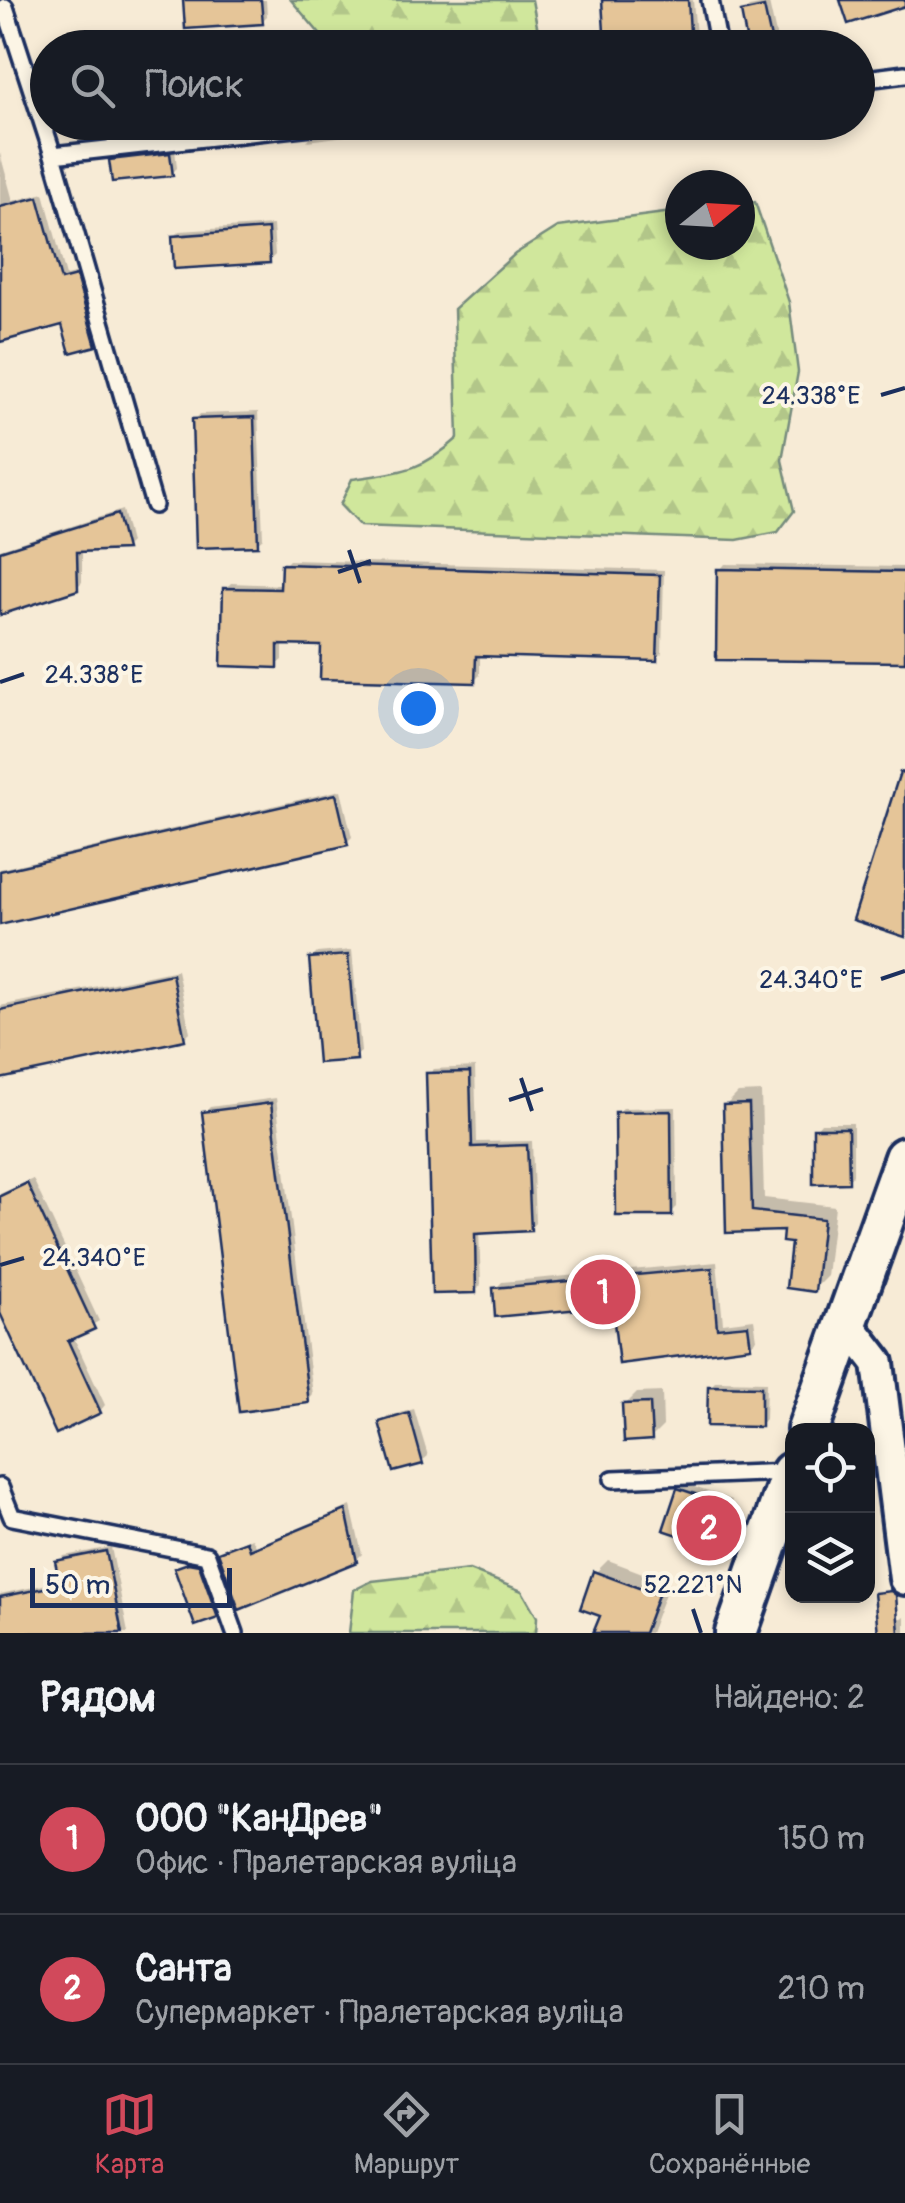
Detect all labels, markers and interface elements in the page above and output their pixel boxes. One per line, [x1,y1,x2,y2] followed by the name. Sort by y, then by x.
[30,30,875,140] search box
[65,58,120,113] icon: search
[145,61,244,109] text: Поиск
[665,170,755,260] north arrow
[762,381,860,412] text: 24.338°E
[45,660,143,691] text: 24.338°E
[393,683,444,734] your location
[759,965,863,996] text: 24.340°E
[42,1243,146,1274] text: 24.340°E
[570,1254,636,1330] pin: 1
[785,1423,875,1603] map controls
[785,1423,875,1513] button: locate
[676,1490,742,1566] pin: 2
[785,1513,875,1603] button: layers
[30,1563,232,1608] scale bar
[45,1568,110,1603] text: 50 m
[644,1570,742,1601] text: 52.221°N
[40,1672,156,1724] text: Рядом
[713,1678,865,1718] text: Найдено: 2
[135,1795,383,1843] text: ООО "КанДрев"
[66,1819,79,1859] text: 1
[778,1819,865,1859] text: 150 m
[135,1843,517,1883] text: Офис · Пралетарская вуліца
[135,1945,232,1993] text: Санта
[64,1969,81,2009] text: 2
[777,1969,865,2009] text: 210 m
[135,1993,624,2033] text: Супермаркет · Пралетарская вуліца
[95,2087,164,2182] tab: Карта
[354,2087,459,2182] tab: Маршрут
[649,2087,810,2182] tab: Сохранённые

